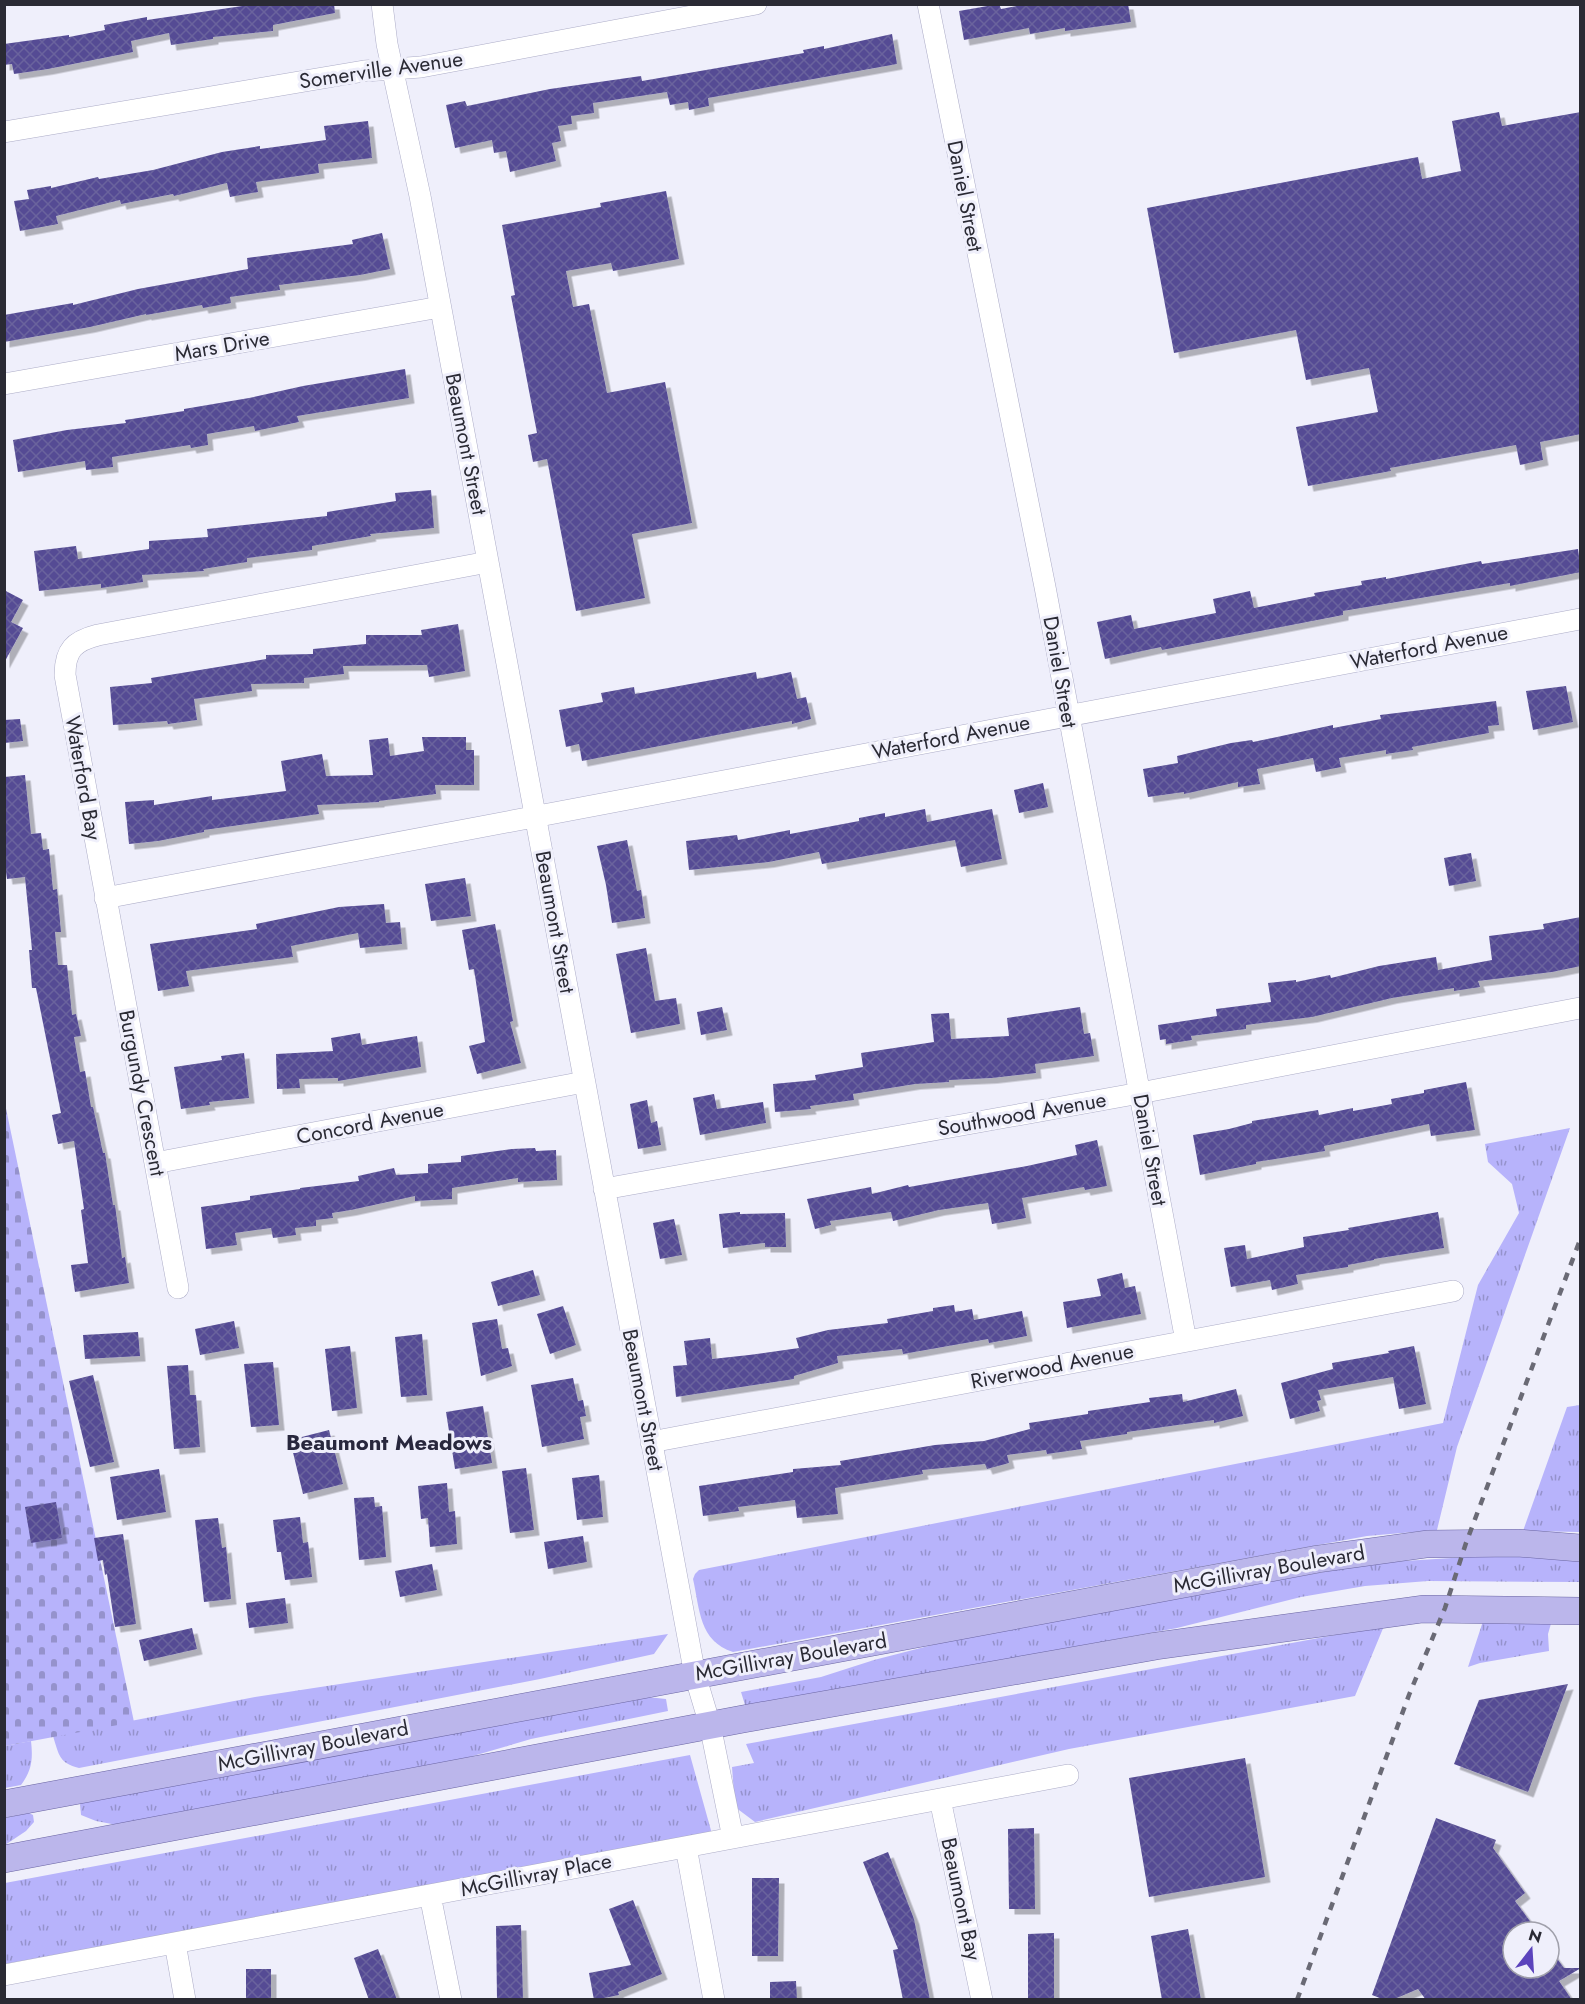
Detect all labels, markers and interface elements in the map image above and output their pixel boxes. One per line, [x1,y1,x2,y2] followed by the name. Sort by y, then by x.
[297,44,465,96] street label: Somerville Avenue
[940,138,990,254] street label: Daniel Street
[172,323,272,369] street label: Mars Drive
[438,370,494,518] street label: Beaumont Street
[1035,614,1085,730] street label: Daniel Street
[1348,617,1511,677] street label: Waterford Avenue
[870,707,1033,767] street label: Waterford Avenue
[57,713,109,843] street label: Waterford Bay
[528,848,582,996] street label: Beaumont Street
[111,1007,173,1179] street label: Burgundy Crescent
[935,1084,1109,1144] street label: Southwood Avenue
[1125,1092,1175,1208] street label: Daniel Street
[294,1094,446,1152] street label: Concord Avenue
[615,1326,671,1474] street label: Beaumont Street
[968,1335,1136,1397] street label: Riverwood Avenue
[286,1426,492,1458] district label: Beaumont Meadows
[1171,1537,1367,1601] street label: McGillivray Boulevard
[693,1625,889,1689] street label: McGillivray Boulevard
[215,1713,411,1779] street label: McGillivray Boulevard
[933,1835,989,1964] street label: Beaumont Bay
[458,1846,614,1904] street label: McGillivray Place
[1501,1920,1561,1980] north arrow
[1526,1923,1545,1949] text: N

